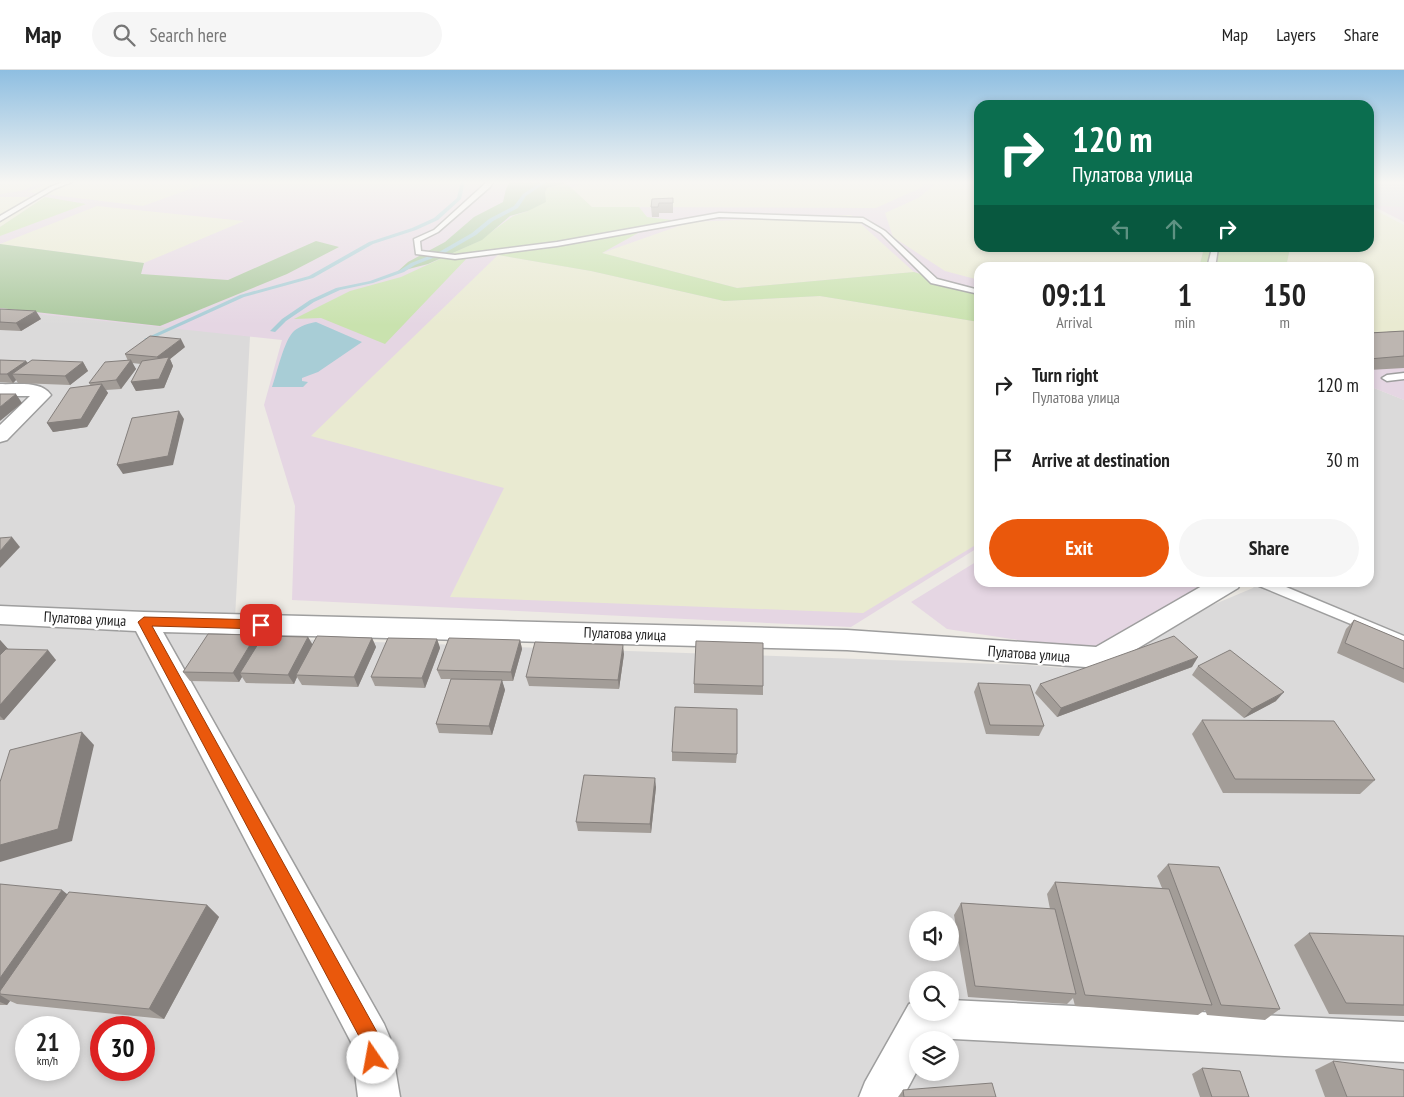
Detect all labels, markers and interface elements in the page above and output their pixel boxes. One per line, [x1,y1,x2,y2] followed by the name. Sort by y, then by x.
[92,12,442,57] search box
[25,19,62,50] text: Map
[110,21,138,49] icon: search
[150,23,227,47] text: Search here
[1222,23,1248,46] text: Map
[1276,23,1316,46] text: Layers
[1344,23,1379,46] text: Share
[1072,116,1153,162] text: 120 m
[989,120,1054,185] icon: right
[1072,160,1193,188] text: Пулатова улица
[1107,215,1135,243] icon: left
[1160,215,1188,243] icon: ahead
[1213,215,1241,243] icon: right
[1042,275,1107,314] text: 09:11
[1178,275,1192,314] text: 1
[1263,275,1306,314] text: 150
[1056,312,1092,332] text: Arrival
[1174,312,1195,332] text: min
[1279,312,1290,332] text: m
[1032,363,1098,387] text: Turn right
[989,371,1017,399] icon: right
[1317,373,1359,397] text: 120 m
[1032,387,1120,407] text: Пулатова улица
[989,446,1017,474] icon: arrive
[1032,448,1170,472] text: Arrive at destination
[1326,448,1359,472] text: 30 m
[989,519,1169,577] button: Exit
[1179,519,1359,577] button: Share
[240,604,282,646] pin
[43,607,127,630] street label: Пулатова улица
[247,611,275,639] icon: arrive
[583,623,667,644] street label: Пулатова улица
[987,641,1071,666] street label: Пулатова улица
[909,911,959,1081] map controls
[909,911,959,961] button: sound
[909,971,959,1021] button: search
[90,1016,155,1081] speed limit sign: 30
[36,1026,59,1058] text: 21
[346,1031,398,1083] position arrow
[909,1031,959,1081] button: layers
[37,1053,58,1068] text: km/h

